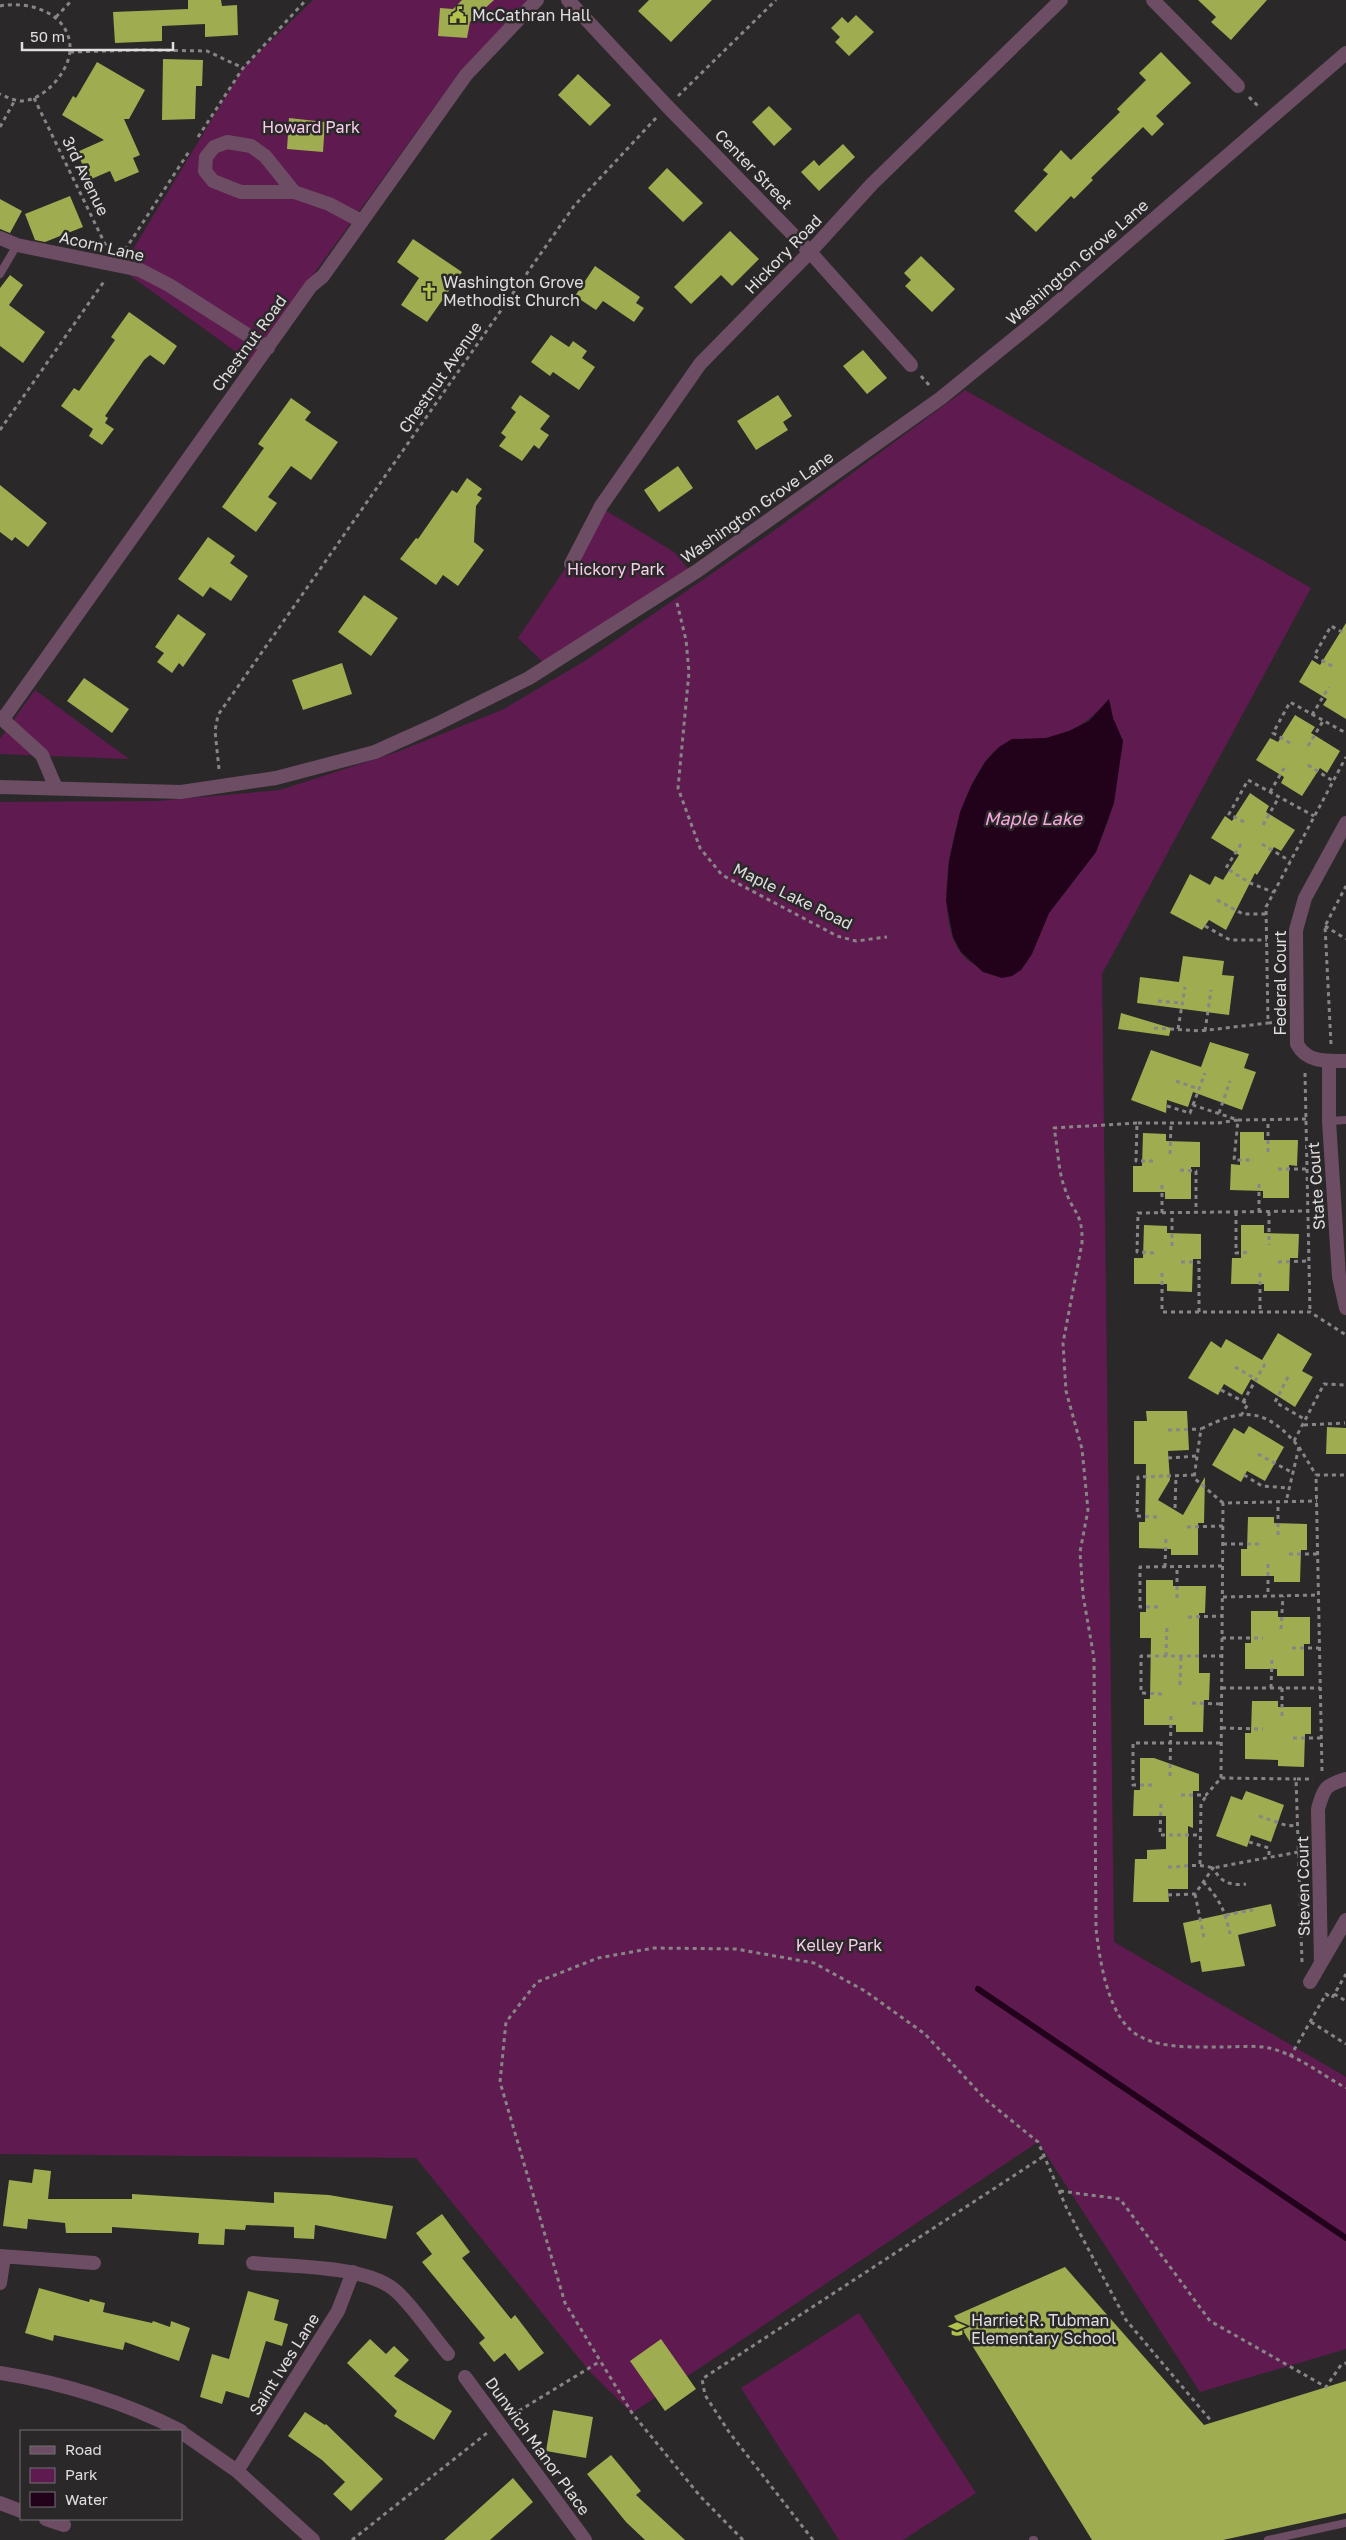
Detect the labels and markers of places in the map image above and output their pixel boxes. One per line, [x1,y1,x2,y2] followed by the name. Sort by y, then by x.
[448,5,468,25] public building icon: McCathran Hall
[472,5,591,25] place label: McCathran Hall
[443,272,583,310] place label: Washington Grove Methodist Church
[419,281,439,301] church icon: Washington Grove Methodist Church
[971,2310,1116,2348] place label: Harriet R. Tubman Elementary School
[947,2319,967,2339] school or university icon: Harriet R. Tubman Elementary School

